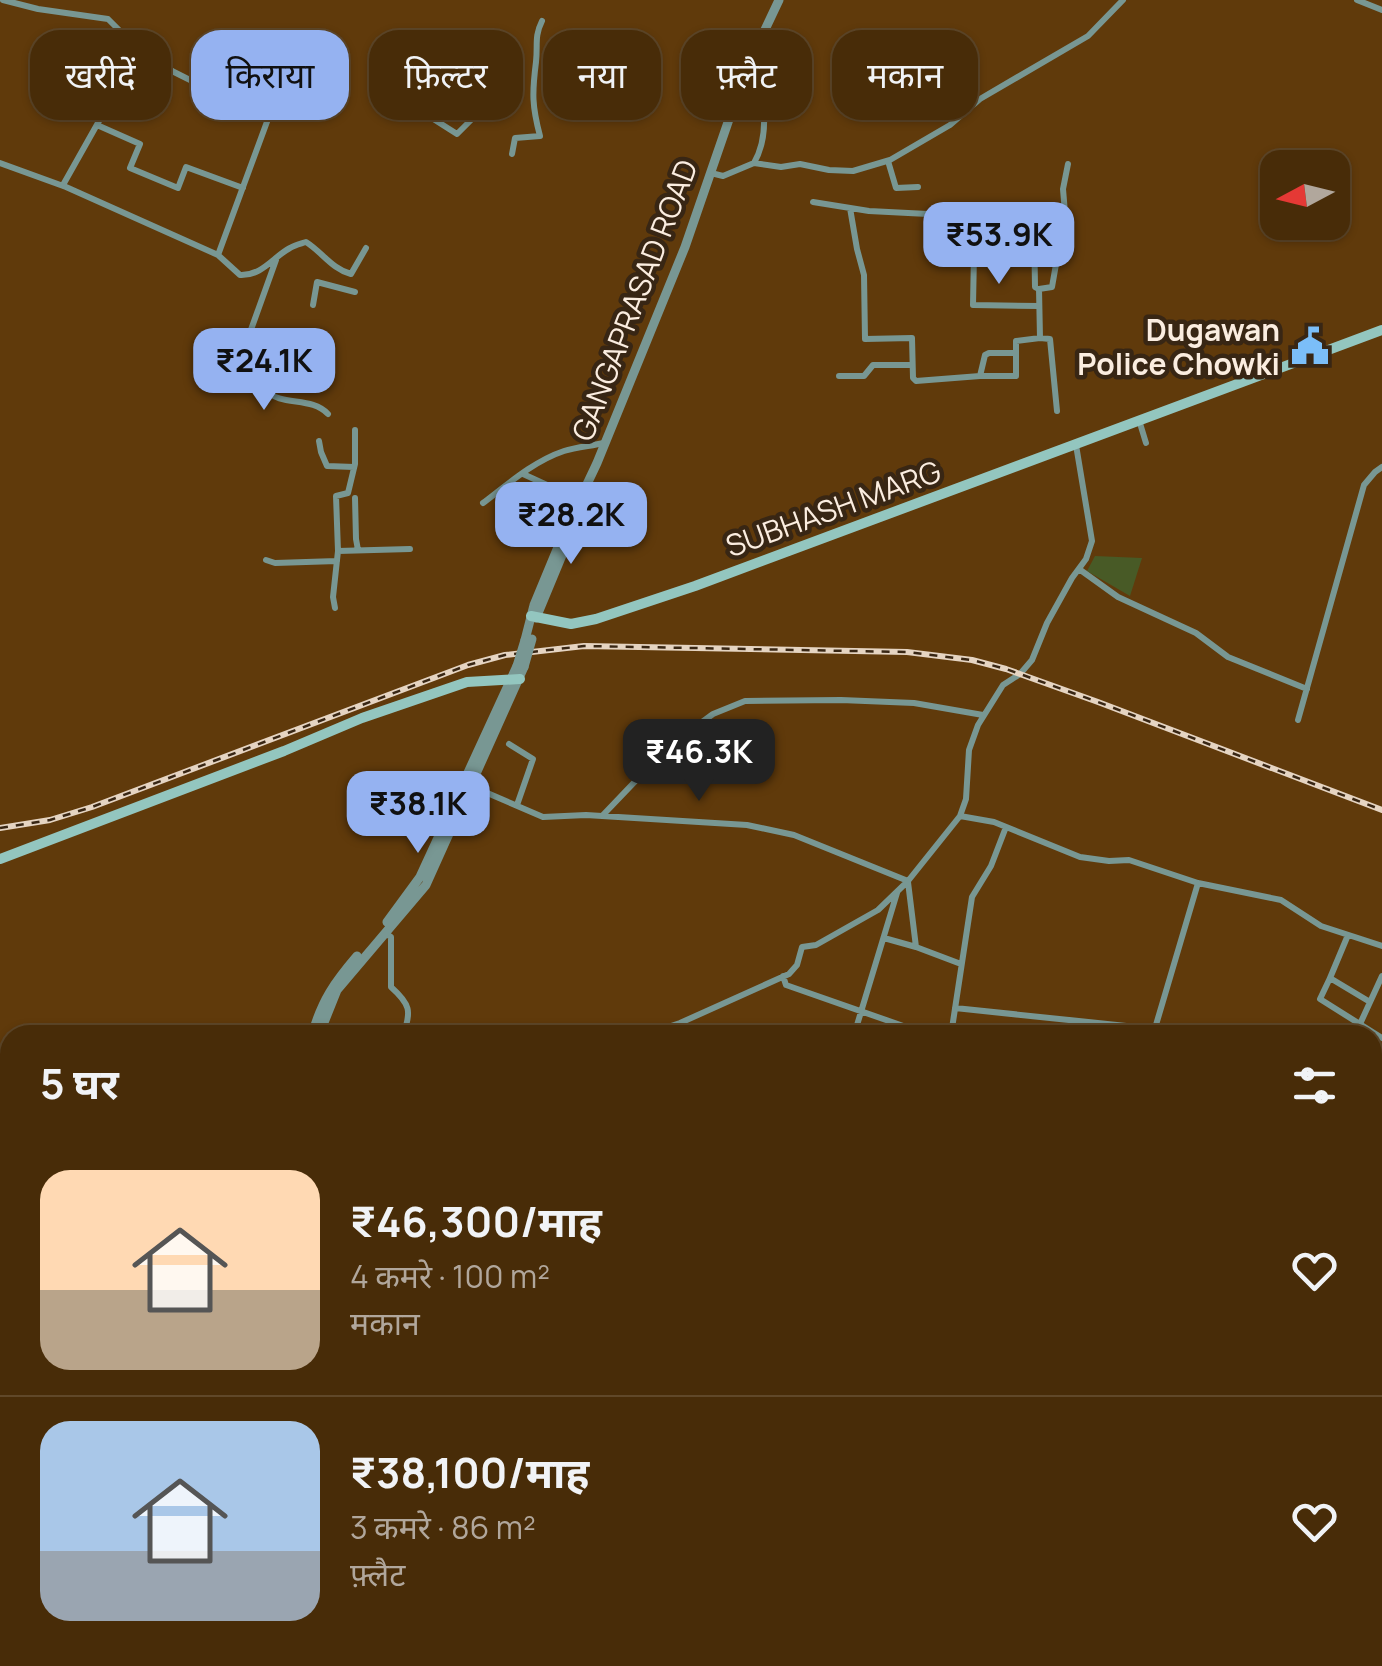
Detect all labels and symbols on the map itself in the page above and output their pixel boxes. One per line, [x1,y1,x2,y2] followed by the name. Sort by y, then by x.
[1260,150,1350,240] north arrow
[561,154,707,446] street label: GANGAPRASAD ROAD
[918,202,1080,287] pin: ₹53.9K
[1077,309,1280,384] place label: Dugawan Police Chowki
[1289,325,1331,367] public building icon: Dugawan Police Chowki
[183,328,345,413] pin: ₹24.1K
[720,450,946,566] street label: SUBHASH MARG
[490,482,652,567] pin: ₹28.2K
[618,719,780,804] pin: ₹46.3K
[337,771,499,856] pin: ₹38.1K

